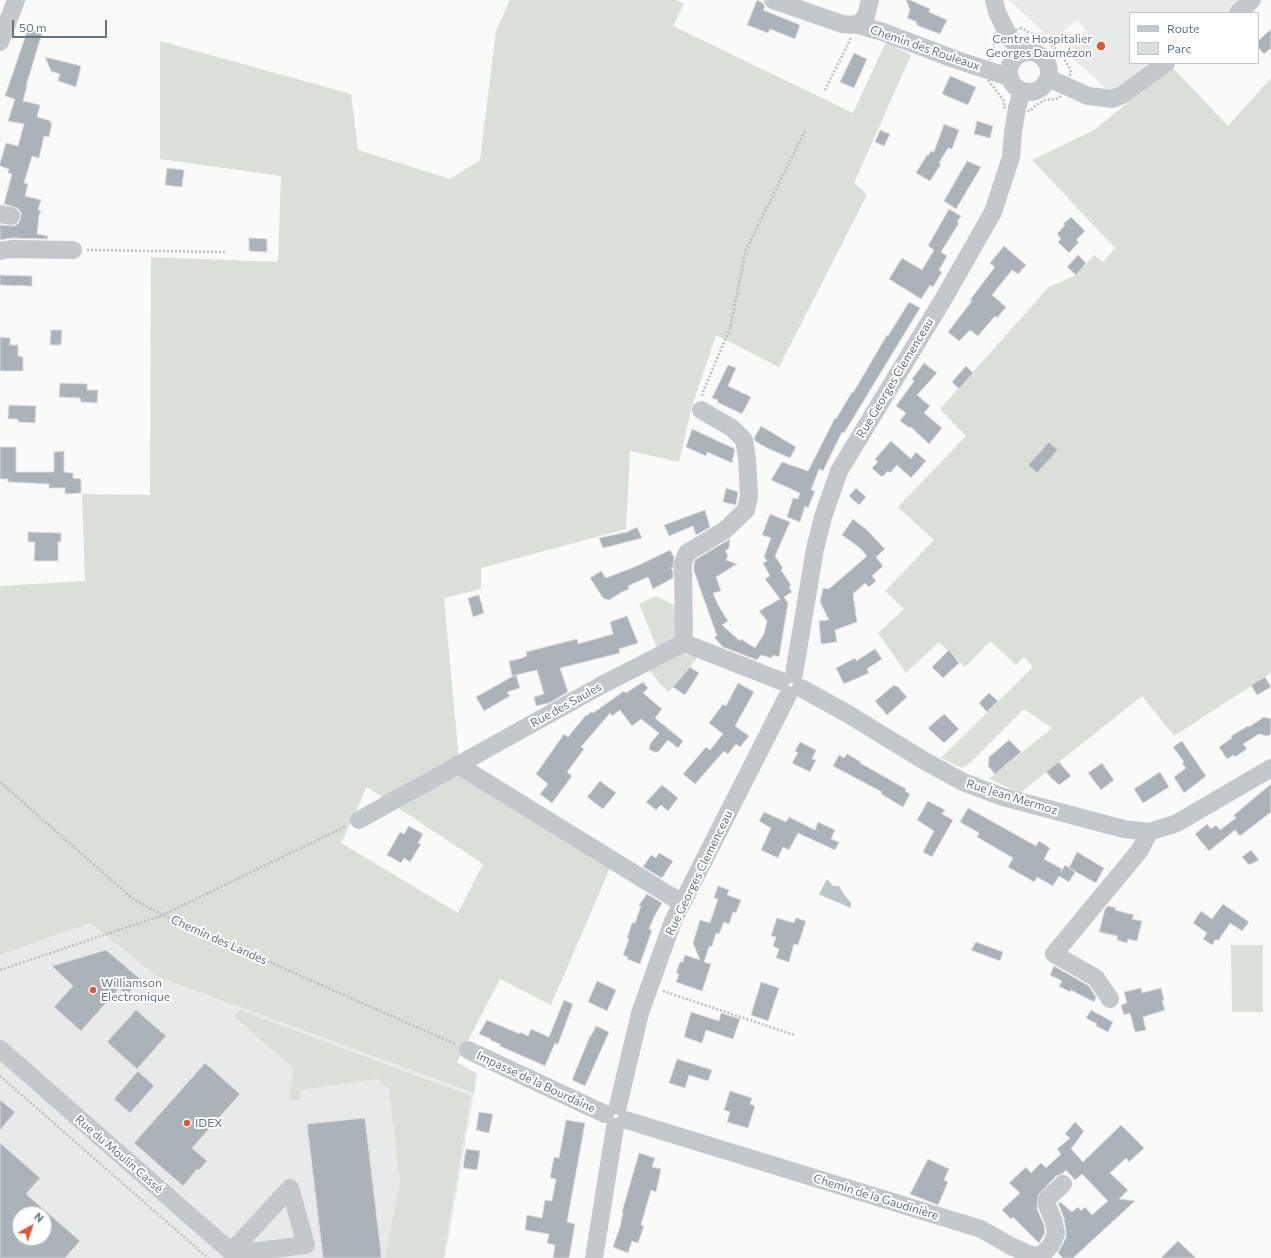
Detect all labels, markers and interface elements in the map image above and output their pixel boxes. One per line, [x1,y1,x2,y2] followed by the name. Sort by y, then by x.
[14,12,109,38] scale bar
[1129,12,1259,64] legend
[19,20,47,34] text: 50 m
[1167,21,1200,35] text: Route
[868,22,982,74] street label: Chemin des Rouleaux
[986,32,1092,60] place label: Centre Hospitalier Georges Daumézon
[1095,40,1107,52] marker: Centre Hospitalier Georges Daumézon
[1167,41,1191,55] text: Parc
[853,315,937,441] street label: Rue Georges Clemenceau
[528,680,604,730] street label: Rue des Saules
[965,776,1059,818] street label: Rue Jean Mermoz
[662,808,736,938] street label: Rue Georges Clemenceau
[169,912,269,968] street label: Chemin des Landes
[101,976,170,1004] place label: Williamson Electronique
[88,985,98,995] marker: Williamson Electronique
[474,1048,598,1116] street label: Impasse de la Bourdaine
[72,1112,166,1196] street label: Rue du Moulin Cassé
[195,1116,222,1130] place label: IDEX
[182,1118,192,1128] marker: IDEX
[812,1171,940,1223] street label: Chemin de la Gaudinière
[12,1206,52,1246] north arrow
[32,1210,47,1225] text: N

